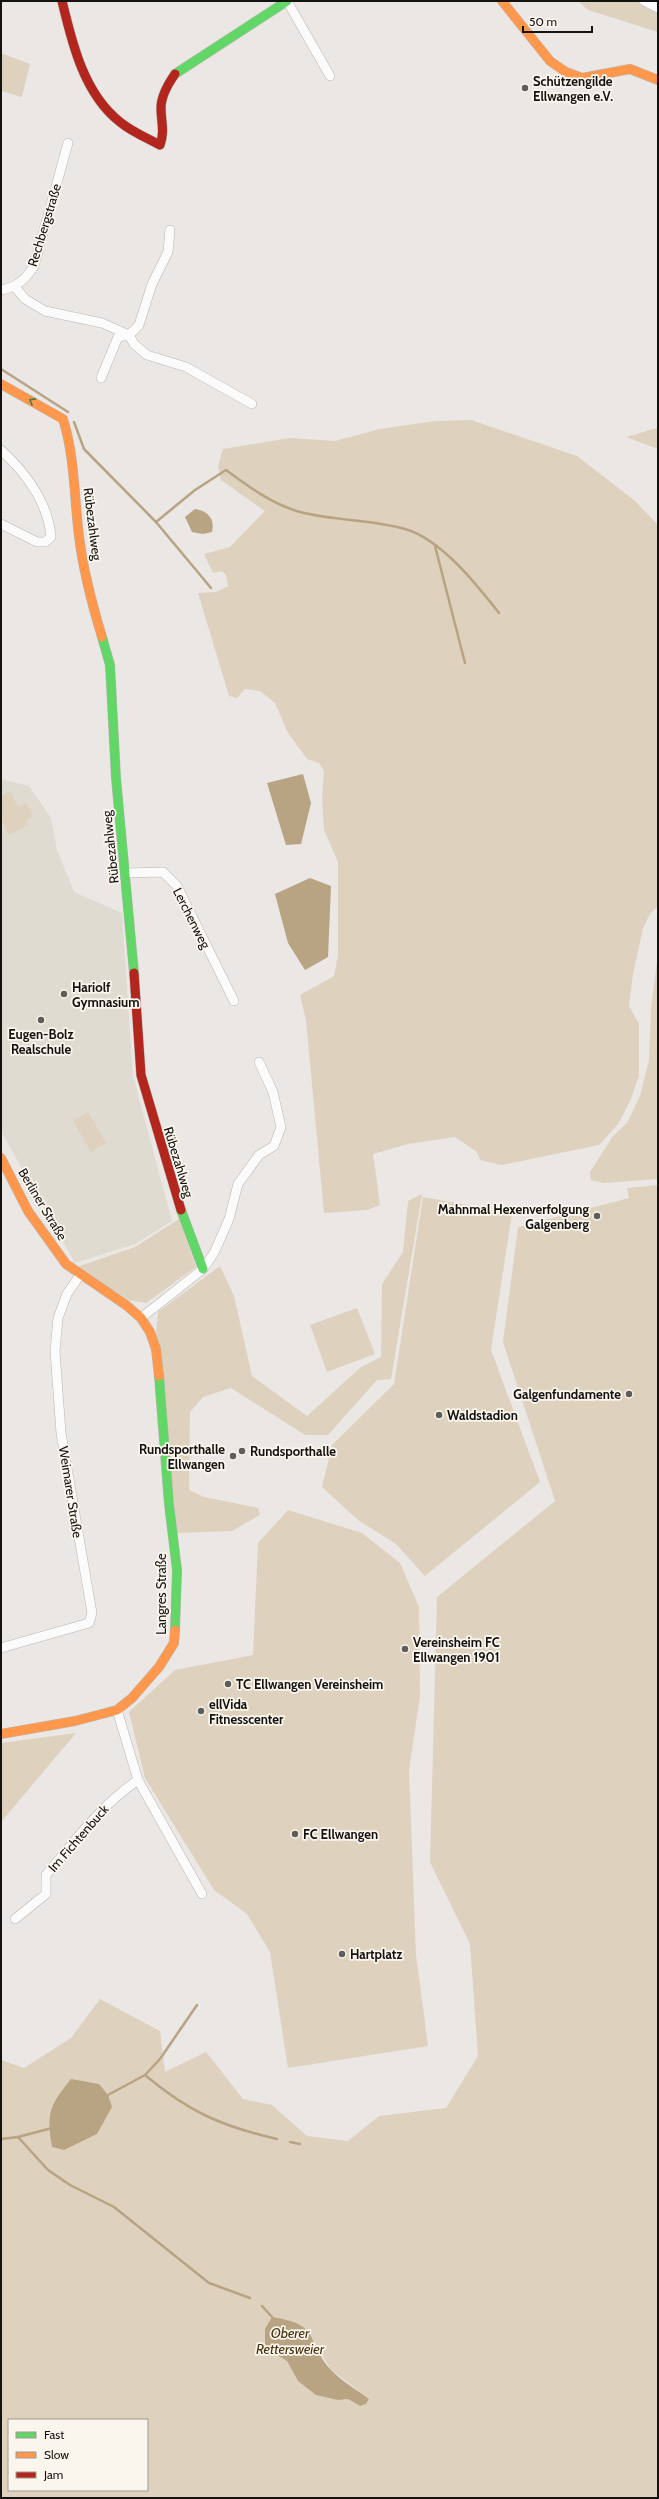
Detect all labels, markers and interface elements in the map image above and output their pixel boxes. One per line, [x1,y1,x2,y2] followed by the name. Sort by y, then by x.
[523,8,592,34] scale bar
[529,14,557,29] text: 50 m
[533,73,613,104] place label: Schützengilde Ellwangen e.V.
[520,83,530,93] marker: Schützengilde Ellwangen e.V.
[24,181,64,268] street label: Rechbergstraße
[29,399,36,406] one-way arrow
[81,487,105,562] street label: Rübezahlweg
[98,809,122,884] street label: Rübezahlweg
[170,885,214,952] street label: Lerchenweg
[72,979,140,1010] place label: Hariolf Gymnasium
[59,989,69,999] marker: Hariolf Gymnasium
[36,1015,46,1025] marker: Eugen-Bolz Realschule
[8,1026,74,1057] place label: Eugen-Bolz Realschule
[161,1125,198,1200] street label: Rübezahlweg
[15,1165,71,1243] street label: Berliner Straße
[438,1201,589,1232] place label: Mahnmal Hexenverfolgung Galgenberg
[592,1211,602,1221] marker: Mahnmal Hexenverfolgung Galgenberg
[513,1386,621,1402] place label: Galgenfundamente
[624,1389,634,1399] marker: Galgenfundamente
[447,1407,518,1423] place label: Waldstadion
[434,1410,444,1420] marker: Waldstadion
[139,1441,225,1472] place label: Rundsporthalle Ellwangen
[250,1443,336,1459] place label: Rundsporthalle
[56,1445,86,1539] street label: Weimarer Straße
[237,1446,247,1456] marker: Rundsporthalle
[228,1451,238,1461] marker: Rundsporthalle Ellwangen
[153,1553,169,1635] street label: Langres Straße
[413,1634,500,1665] place label: Vereinsheim FC Ellwangen 1901
[400,1644,410,1654] marker: Vereinsheim FC Ellwangen 1901
[236,1676,383,1692] place label: TC Ellwangen Vereinsheim
[223,1679,233,1689] marker: TC Ellwangen Vereinsheim
[209,1696,284,1727] place label: ellVida Fitnesscenter
[196,1706,206,1716] marker: ellVida Fitnesscenter
[44,1801,112,1875] street label: Im Fichtenbuck
[303,1826,378,1842] place label: FC Ellwangen
[290,1829,300,1839] marker: FC Ellwangen
[350,1946,402,1962] place label: Hartplatz
[337,1949,347,1959] marker: Hartplatz
[256,2324,325,2358] water label: Oberer Rettersweier
[8,2419,148,2491] legend
[44,2427,64,2442] text: Fast
[44,2447,69,2462] text: Slow
[43,2467,63,2482] text: Jam

